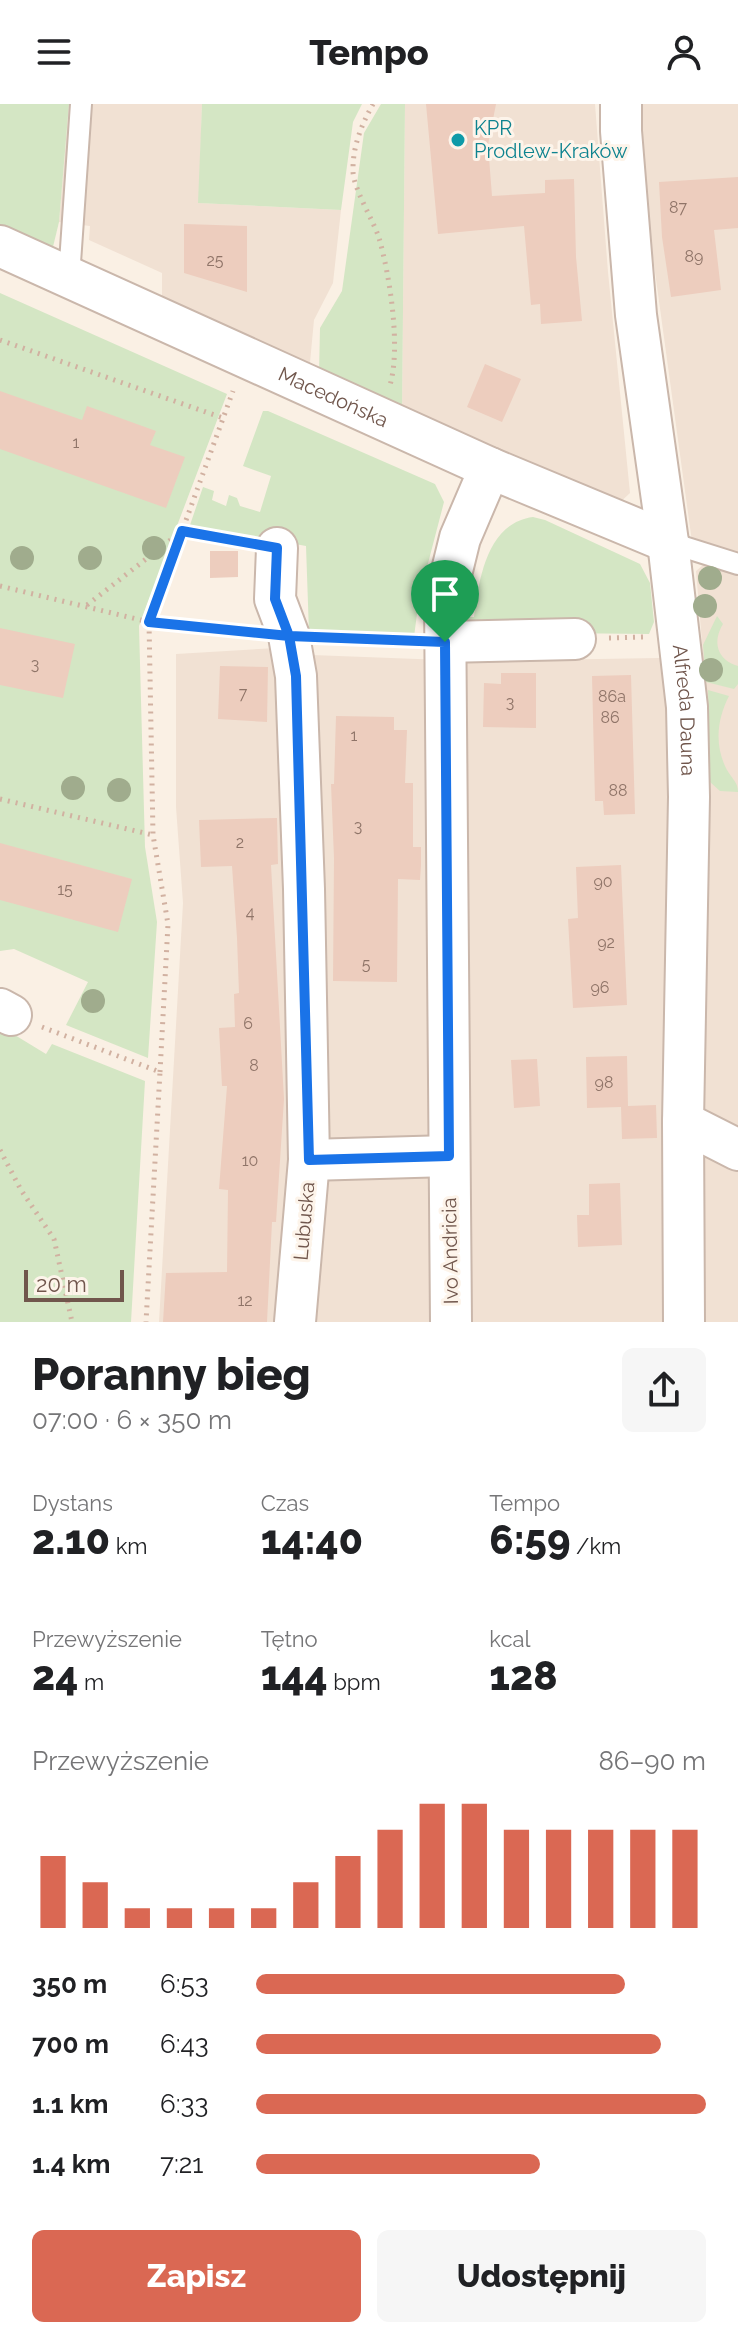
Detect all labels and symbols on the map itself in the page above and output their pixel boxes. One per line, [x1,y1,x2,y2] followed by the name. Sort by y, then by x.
[474,116,627,163] place label: KPR Prodlew-Kraków
[449,131,467,149] marker: KPR Prodlew-Kraków
[669,198,687,217] house number: 87
[685,247,703,266] house number: 89
[206,251,224,270] house number: 25
[275,362,392,432] street label: Macedońska
[73,433,80,452] house number: 1
[411,560,479,642] pin
[668,643,701,776] street label: Alfreda Dauna
[31,655,39,674] house number: 3
[239,684,248,703] house number: 7
[598,687,626,706] house number: 86a
[506,693,514,712] house number: 3
[600,708,620,727] house number: 86
[351,726,358,745] house number: 1
[609,781,627,800] house number: 88
[354,817,362,836] house number: 3
[236,833,244,852] house number: 2
[593,872,613,891] house number: 90
[57,880,73,899] house number: 15
[246,903,255,922] house number: 4
[597,933,615,952] house number: 92
[362,955,371,974] house number: 5
[590,978,610,997] house number: 96
[243,1014,253,1033] house number: 6
[249,1056,259,1075] house number: 8
[595,1073,613,1092] house number: 98
[242,1151,258,1170] house number: 10
[289,1181,319,1261] street label: Lubuska
[437,1197,463,1305] street label: Ivo Andricia
[24,1266,124,1302] scale bar
[237,1291,253,1310] house number: 12

